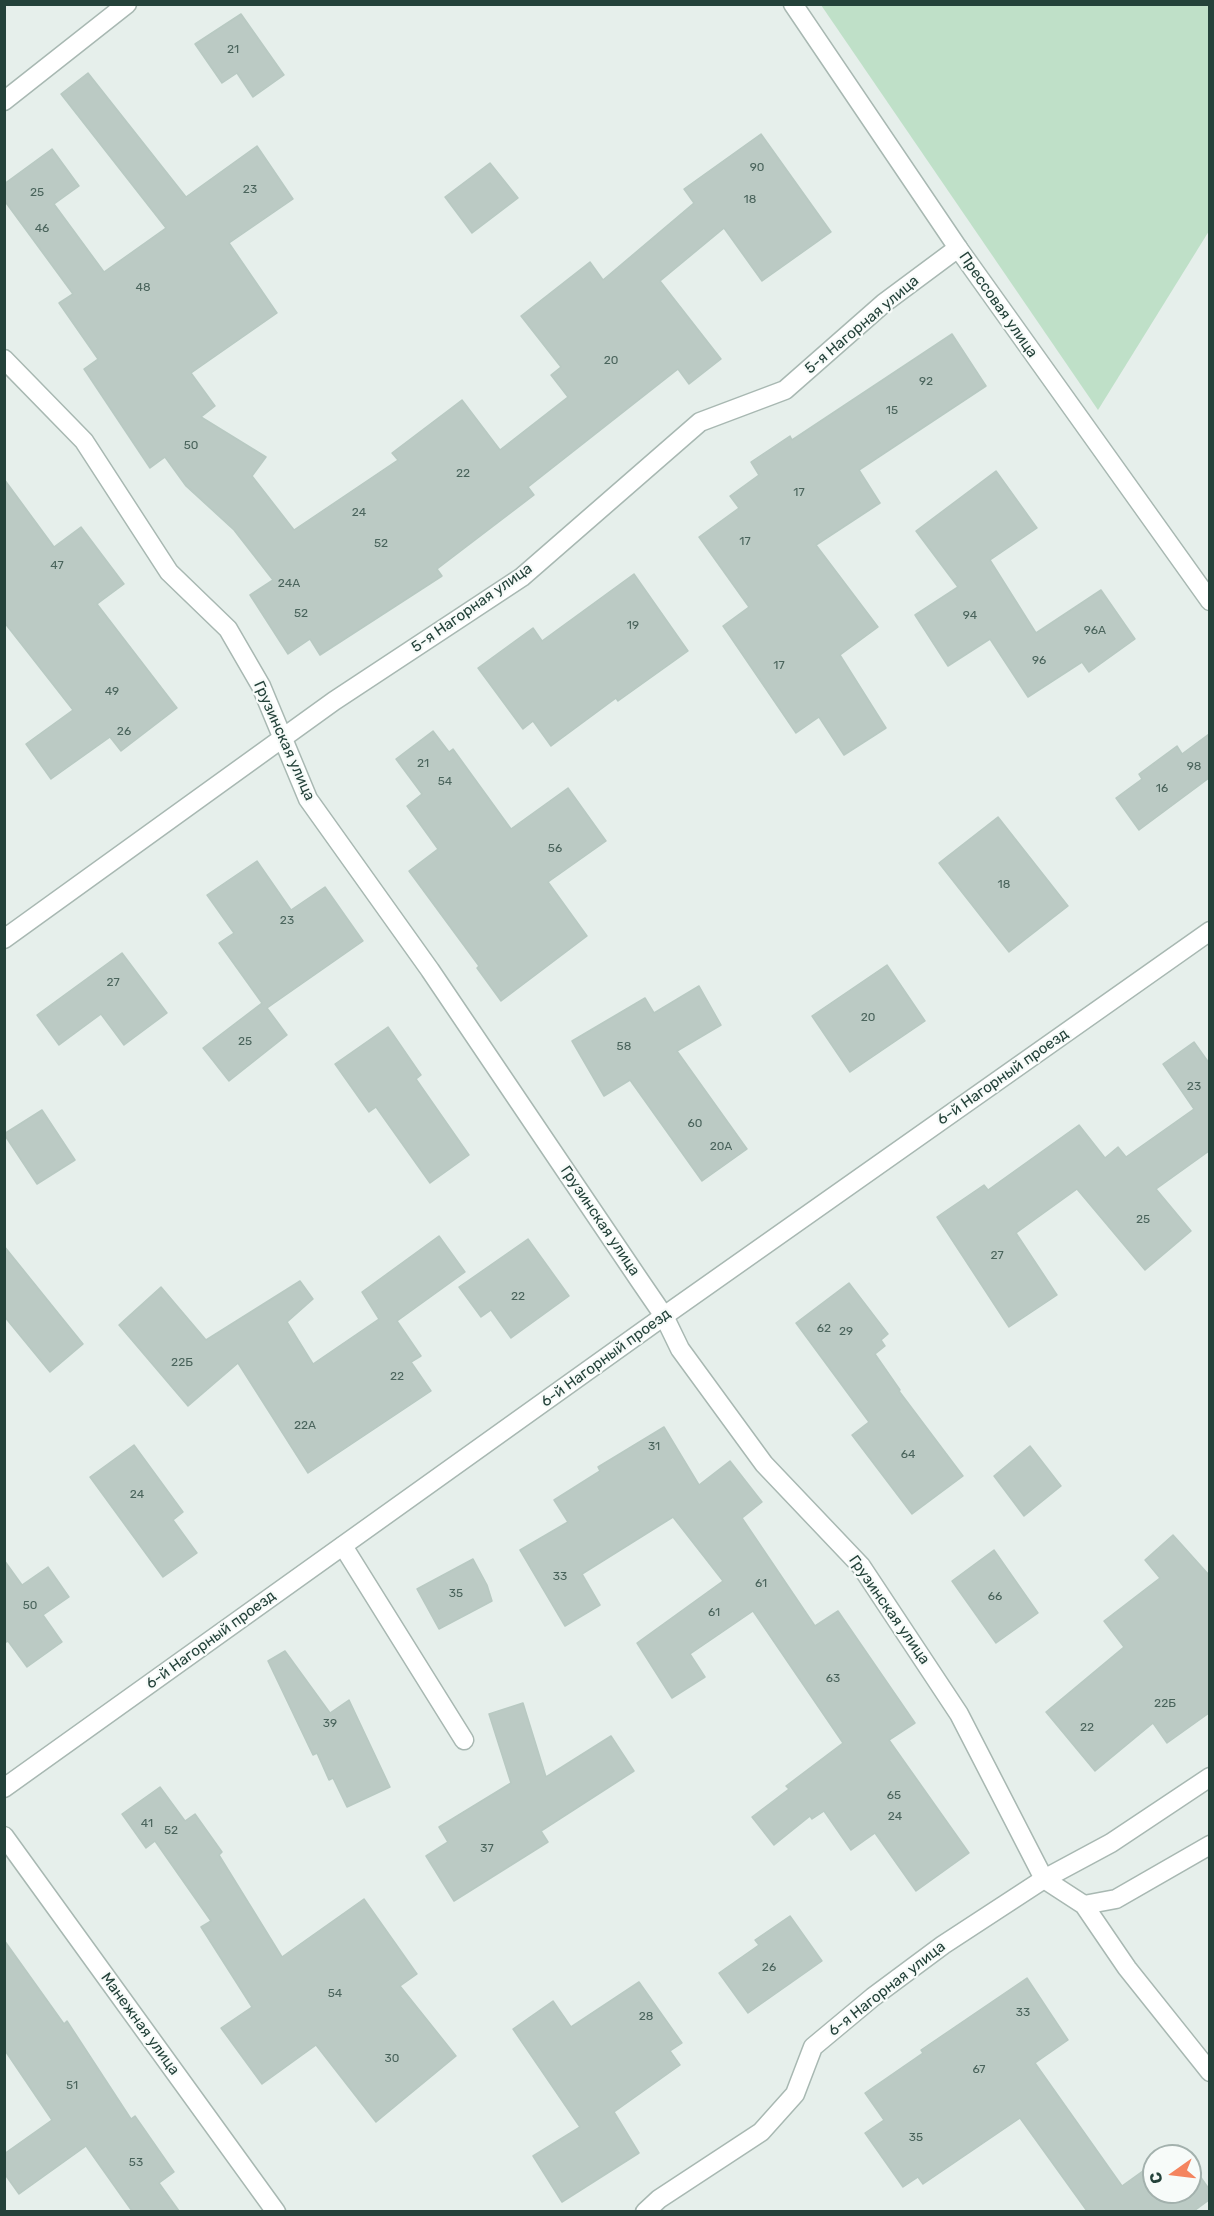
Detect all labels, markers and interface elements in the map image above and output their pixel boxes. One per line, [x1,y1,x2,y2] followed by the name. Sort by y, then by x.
[227,43,239,57] house number: 21
[750,161,764,175] house number: 90
[243,183,257,197] house number: 23
[30,186,44,200] house number: 25
[744,193,756,207] house number: 18
[35,222,49,236] house number: 46
[955,249,1041,361] street label: Прессовая улица
[801,272,923,378] street label: 5-я Нагорная улица
[135,281,151,295] house number: 48
[604,354,618,368] house number: 20
[919,375,933,389] house number: 92
[886,404,898,418] house number: 15
[184,439,198,453] house number: 50
[456,467,470,481] house number: 22
[793,486,805,500] house number: 17
[352,506,366,520] house number: 24
[739,535,751,549] house number: 17
[374,537,388,551] house number: 52
[50,559,64,573] house number: 47
[408,560,536,656] street label: 5-я Нагорная улица
[278,577,300,591] house number: 24А
[294,607,308,621] house number: 52
[963,609,977,623] house number: 94
[627,619,639,633] house number: 19
[1084,624,1106,638] house number: 96А
[1032,654,1046,668] house number: 96
[773,659,785,673] house number: 17
[250,678,318,804] street label: Грузинская улица
[105,685,119,699] house number: 49
[117,725,131,739] house number: 26
[417,757,429,771] house number: 21
[1187,760,1201,774] house number: 98
[438,775,452,789] house number: 54
[1156,782,1168,796] house number: 16
[548,842,562,856] house number: 56
[998,878,1010,892] house number: 18
[280,914,294,928] house number: 23
[106,976,120,990] house number: 27
[861,1011,875,1025] house number: 20
[934,1025,1072,1129] street label: 6-й Нагорный проезд
[238,1035,252,1049] house number: 25
[617,1040,631,1054] house number: 58
[1187,1080,1201,1094] house number: 23
[688,1117,702,1131] house number: 60
[710,1140,732,1154] house number: 20А
[556,1163,644,1279] street label: Грузинская улица
[1136,1213,1150,1227] house number: 25
[990,1249,1004,1263] house number: 27
[511,1290,525,1304] house number: 22
[538,1305,674,1411] street label: 6-й Нагорный проезд
[817,1322,831,1336] house number: 62
[839,1325,853,1339] house number: 29
[171,1356,193,1370] house number: 22Б
[390,1370,404,1384] house number: 22
[294,1419,316,1433] house number: 22А
[648,1440,660,1454] house number: 31
[901,1448,915,1462] house number: 64
[130,1488,144,1502] house number: 24
[845,1552,933,1668] street label: Грузинская улица
[553,1570,567,1584] house number: 33
[755,1577,767,1591] house number: 61
[143,1587,279,1693] street label: 6-й Нагорный проезд
[449,1587,463,1601] house number: 35
[988,1590,1002,1604] house number: 66
[23,1599,37,1613] house number: 50
[708,1606,720,1620] house number: 61
[826,1672,840,1686] house number: 63
[1154,1697,1176,1711] house number: 22Б
[323,1717,337,1731] house number: 39
[1080,1721,1094,1735] house number: 22
[887,1789,901,1803] house number: 65
[888,1810,902,1824] house number: 24
[141,1817,153,1831] house number: 41
[164,1824,178,1838] house number: 52
[480,1842,494,1856] house number: 37
[825,1938,949,2040] street label: 6-я Нагорная улица
[762,1961,776,1975] house number: 26
[97,1969,183,2079] street label: Манежная улица
[328,1987,342,2001] house number: 54
[1016,2006,1030,2020] house number: 33
[639,2010,653,2024] house number: 28
[385,2052,399,2066] house number: 30
[972,2063,986,2077] house number: 67
[66,2079,78,2093] house number: 51
[909,2131,923,2145] house number: 35
[1142,2144,1202,2204] north arrow
[129,2156,143,2170] house number: 53
[1145,2170,1167,2186] text: С

